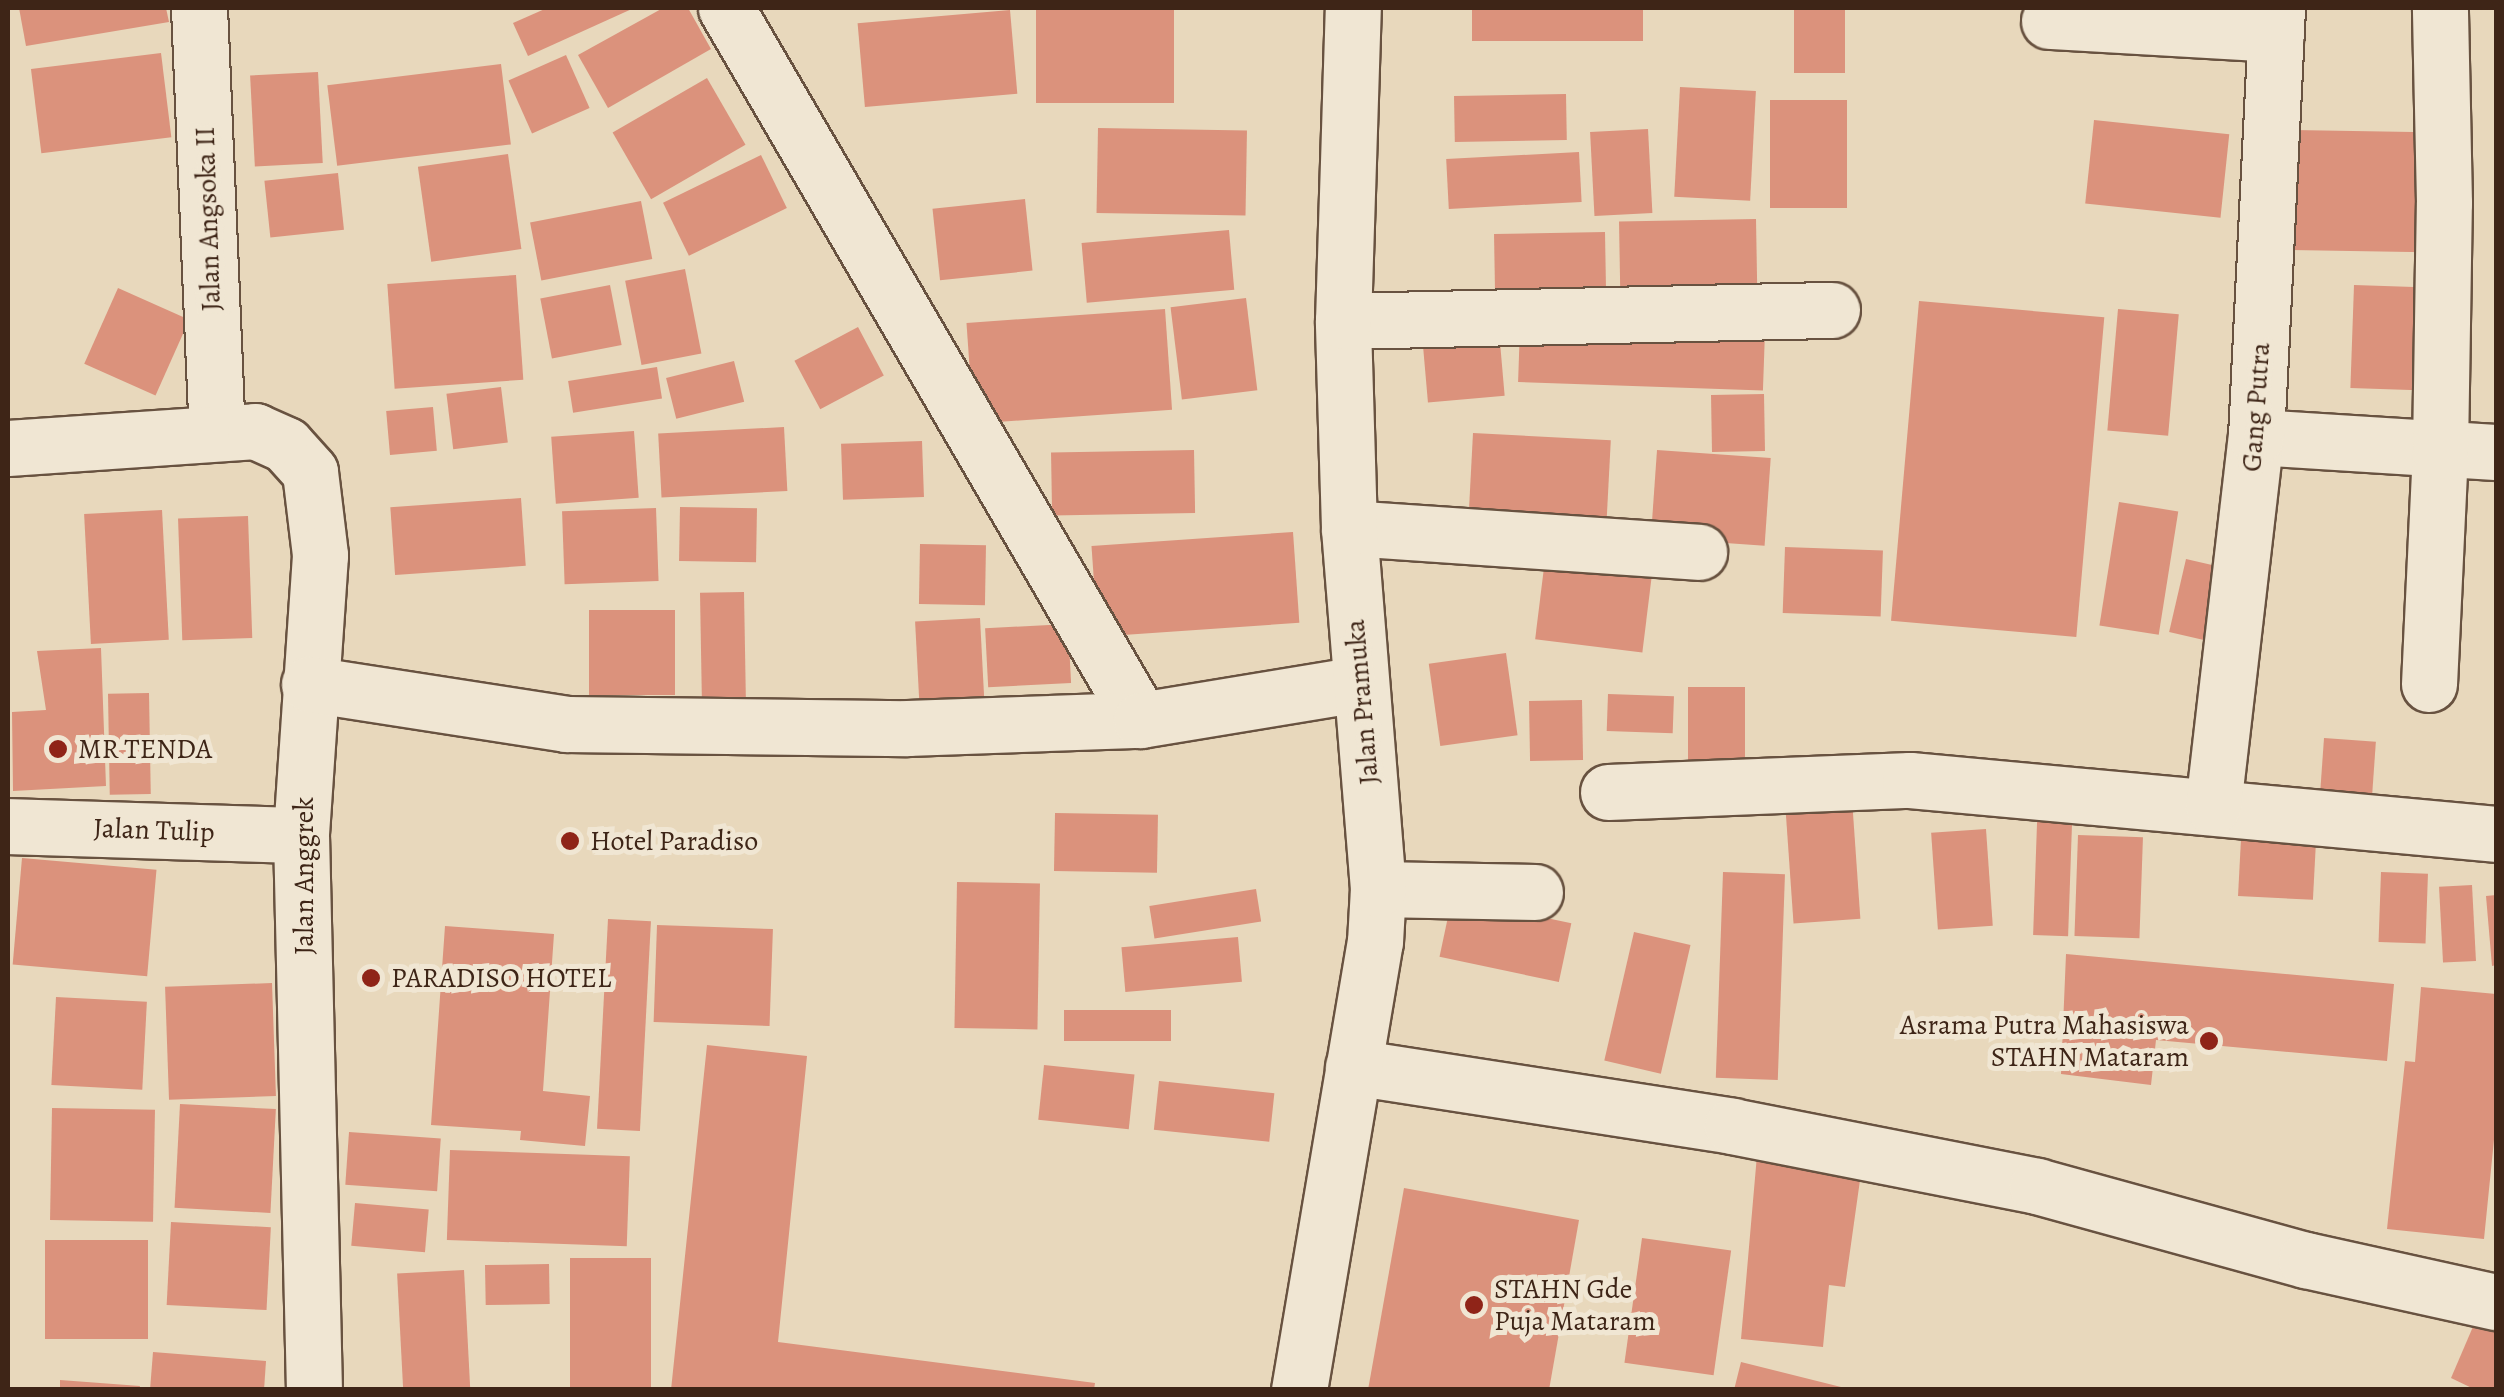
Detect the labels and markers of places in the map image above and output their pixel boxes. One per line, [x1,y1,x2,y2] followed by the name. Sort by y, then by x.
[78,732,212,766] place label: MR TENDA
[47,738,69,760] marker: MR TENDA
[590,824,758,858] place label: Hotel Paradiso
[559,830,581,852] marker: Hotel Paradiso
[391,961,611,995] place label: PARADISO HOTEL
[360,967,382,989] marker: PARADISO HOTEL
[1900,1008,2189,1074] place label: Asrama Putra Mahasiswa STAHN Mataram
[2198,1030,2220,1052] marker: Asrama Putra Mahasiswa STAHN Mataram
[1494,1272,1656,1338] place label: STAHN Gde Puja Mataram
[1463,1294,1485,1316] marker: STAHN Gde Puja Mataram

